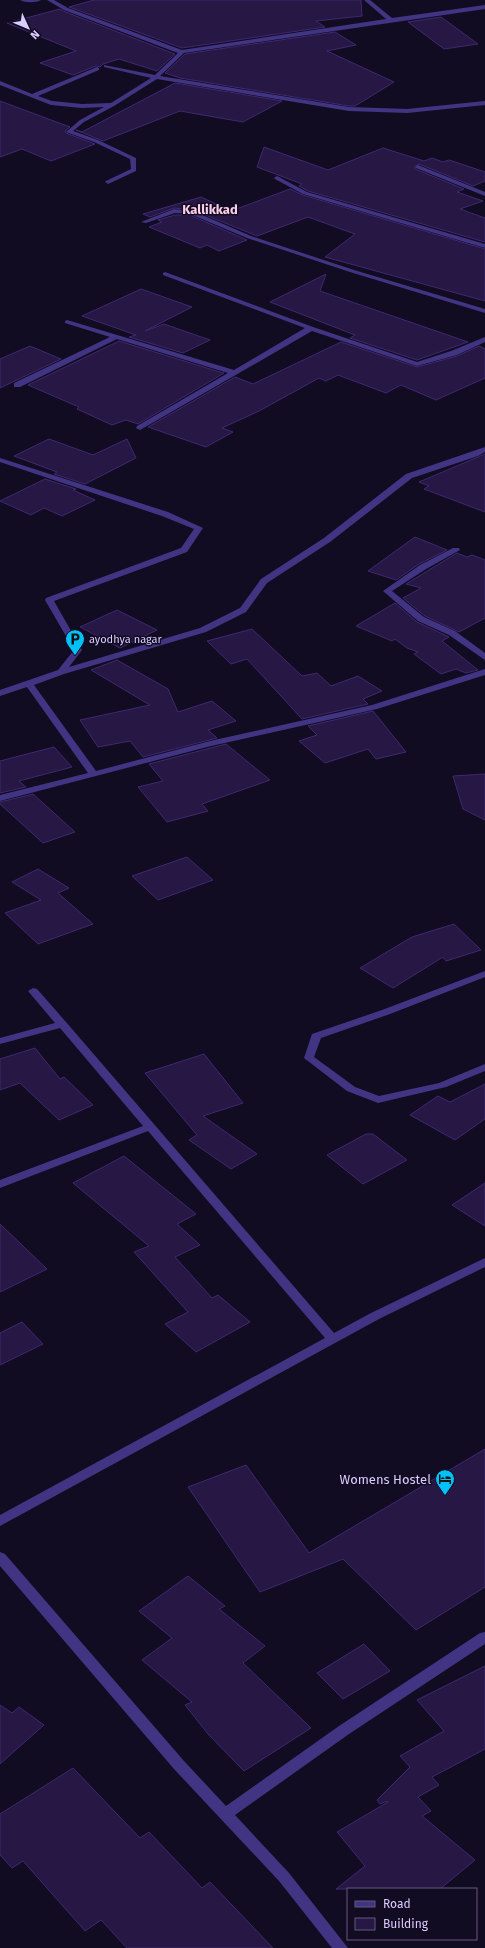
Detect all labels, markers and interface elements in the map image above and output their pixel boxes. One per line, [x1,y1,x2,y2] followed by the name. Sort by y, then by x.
[8,8,48,48] north arrow
[28,27,42,42] text: N
[182,202,238,217] district label: Kallikkad
[64,628,86,656] parking icon: ayodhya nagar
[89,633,163,646] place label: ayodhya nagar
[434,1468,456,1496] hotel icon: Womens Hostel
[340,1472,431,1487] place label: Womens Hostel
[347,1888,477,1940] legend
[383,1897,411,1911] text: Road
[383,1917,429,1931] text: Building

